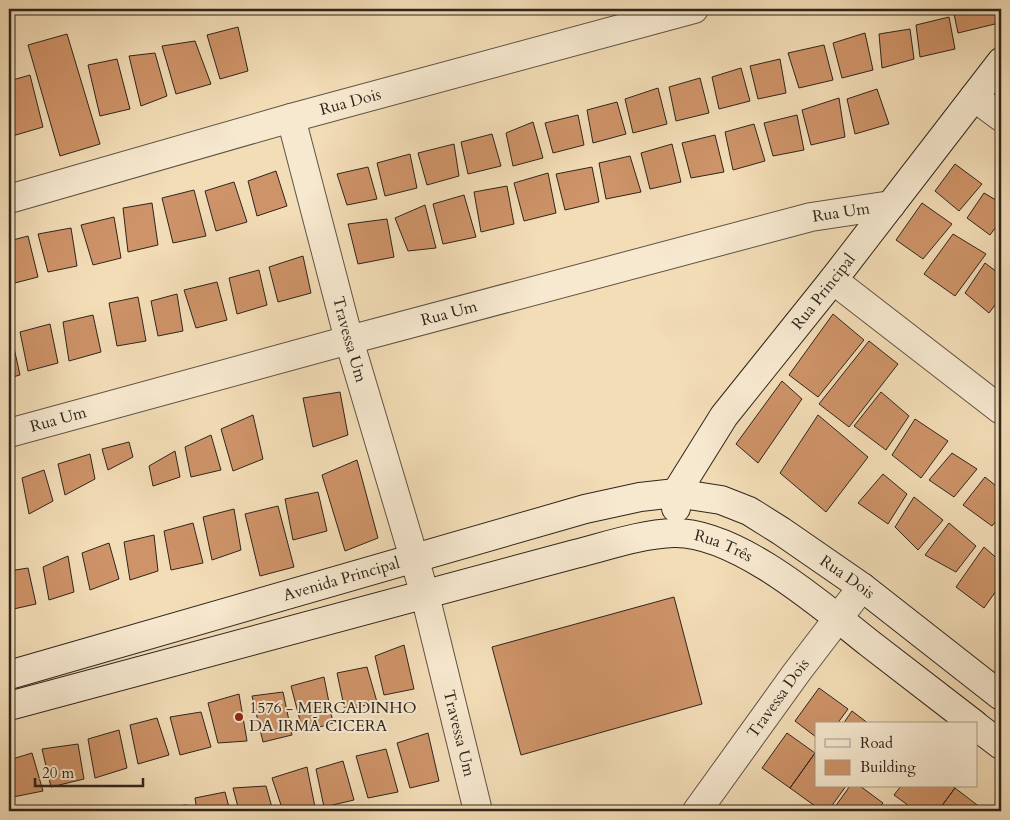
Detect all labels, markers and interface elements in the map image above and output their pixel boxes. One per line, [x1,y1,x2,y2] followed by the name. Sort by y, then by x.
[317,83,384,121] street label: Rua Dois
[811,197,872,228] street label: Rua Um
[786,249,860,334] street label: Rua Principal
[327,294,372,386] street label: Travessa Um
[418,295,480,331] street label: Rua Um
[27,401,89,438] street label: Rua Um
[692,524,757,567] street label: Rua Três
[815,550,879,604] street label: Rua Dois
[281,552,402,606] street label: Avenida Principal
[742,654,814,742] street label: Travessa Dois
[438,688,480,779] street label: Travessa Um
[249,697,416,737] place label: 1576 - MERCADINHO DA IRMÃ CICERA
[233,711,245,723] marker: 1576 - MERCADINHO DA IRMÃ CICERA
[815,722,978,788] legend
[860,733,893,753] text: Road
[35,755,142,787] scale bar
[860,757,916,777] text: Building
[42,763,74,783] text: 20 m

